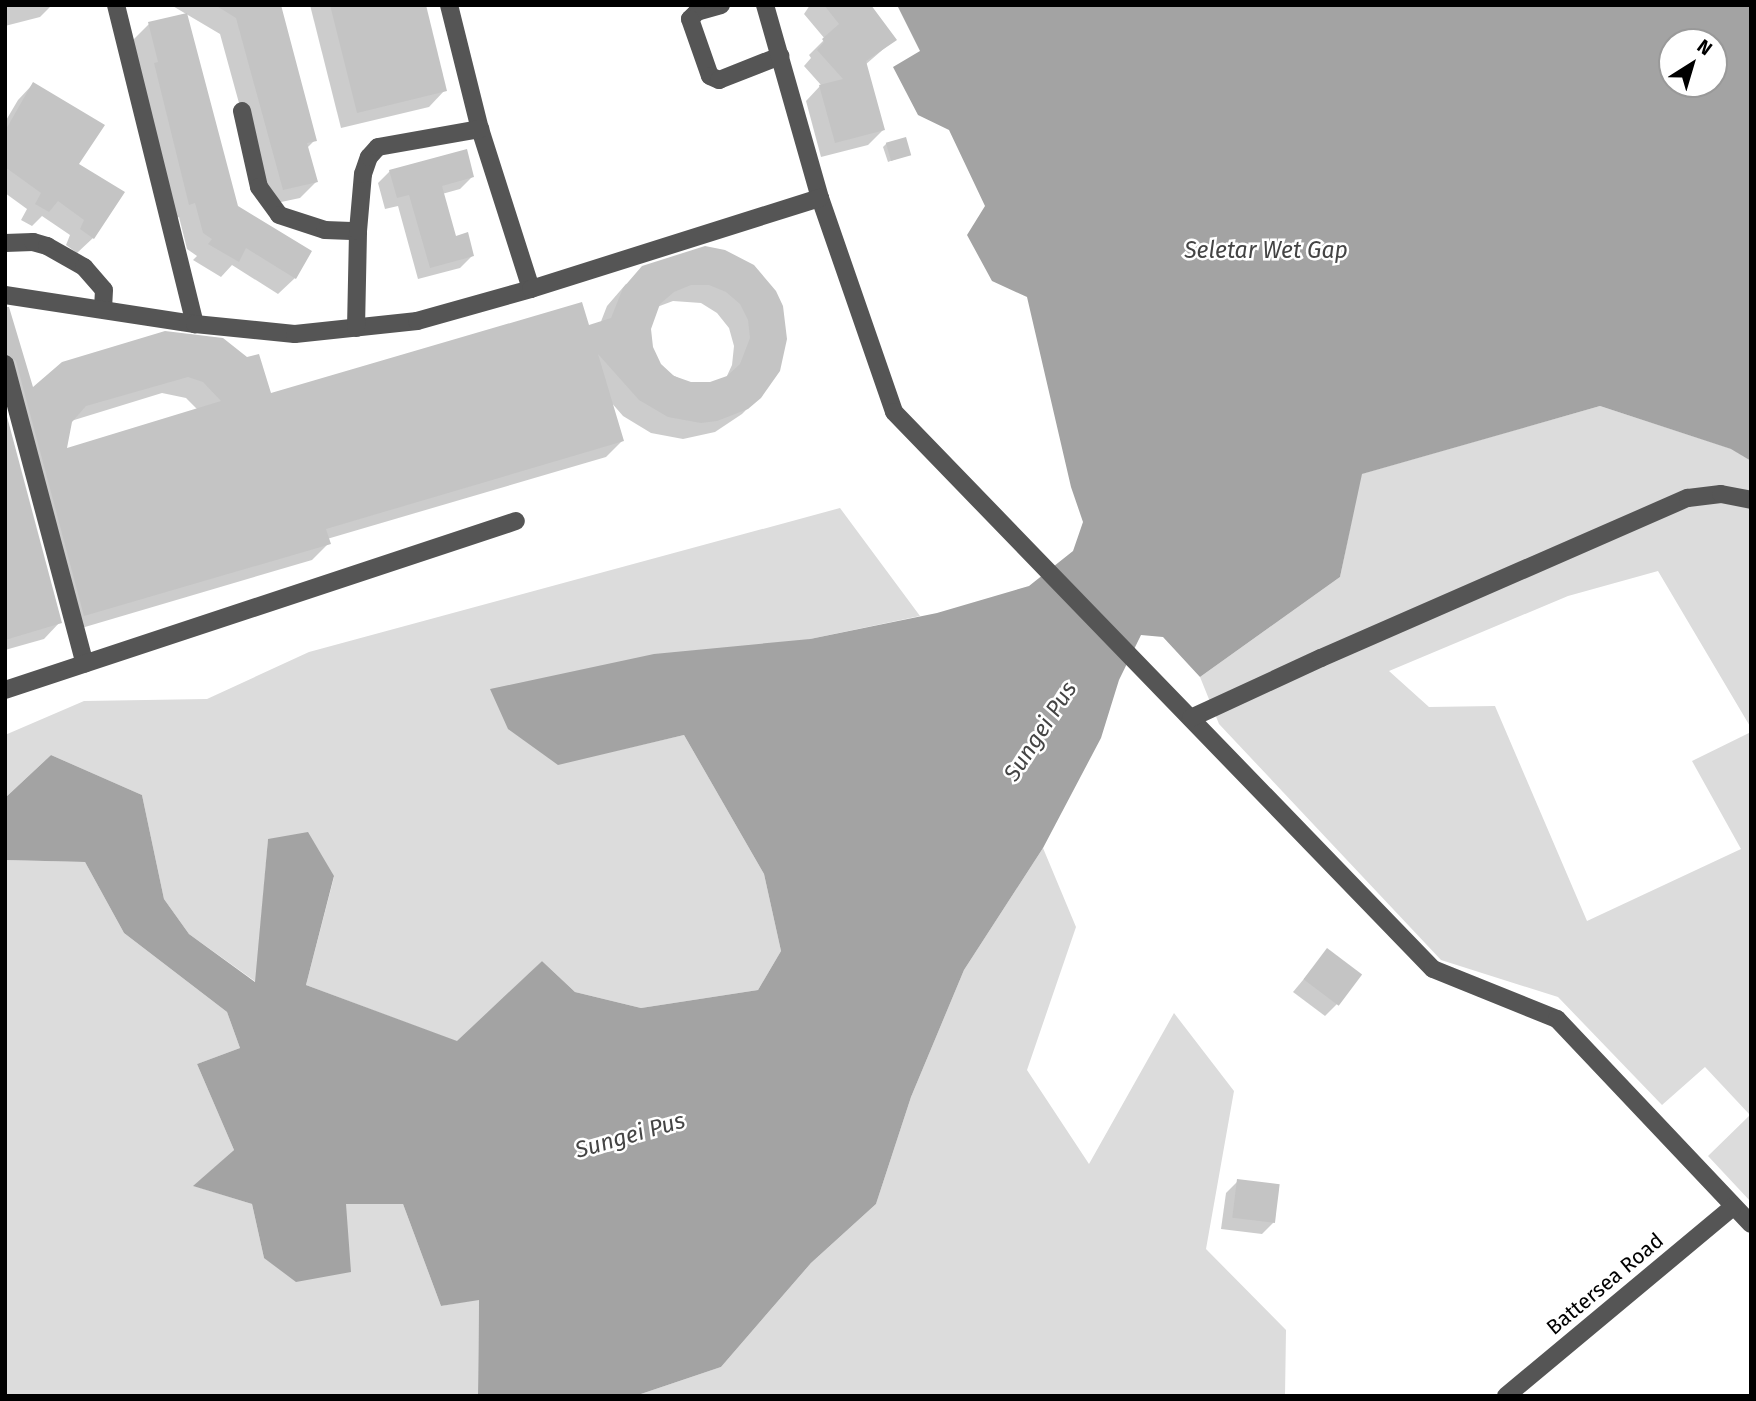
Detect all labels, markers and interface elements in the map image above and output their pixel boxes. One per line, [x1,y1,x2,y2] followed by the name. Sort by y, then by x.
[1658,28,1728,98] north arrow
[1693,34,1717,60] text: N
[1184,236,1348,264] water label: Seletar Wet Gap
[998,676,1082,786] water label: Sungei Pus
[572,1106,688,1164] water label: Sungei Pus
[1541,1228,1669,1340] street label: Battersea Road

